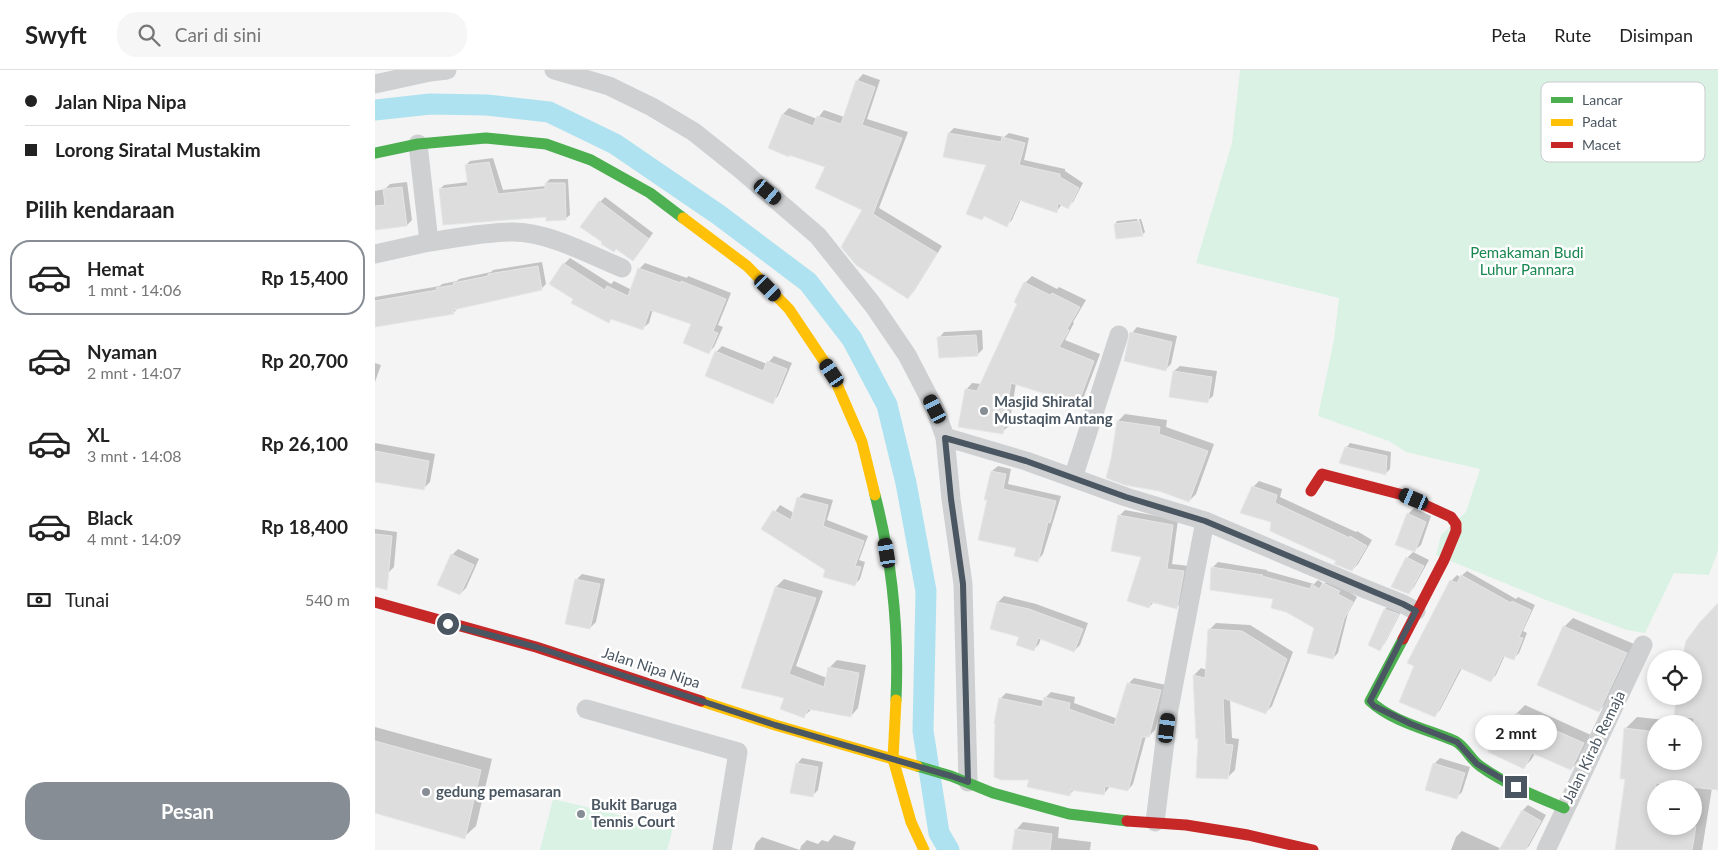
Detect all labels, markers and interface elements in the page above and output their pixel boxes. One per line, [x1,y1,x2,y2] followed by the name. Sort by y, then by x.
[117,12,467,57] search box
[25,20,87,49] text: Swyft
[135,21,163,49] icon: search
[175,23,261,46] text: Cari di sini
[1491,24,1526,46] text: Peta
[1554,24,1591,46] text: Rute
[1619,24,1693,46] text: Disimpan
[1541,82,1705,162] legend
[55,90,186,113] text: Jalan Nipa Nipa
[1582,91,1623,108] text: Lancar
[1582,113,1617,130] text: Padat
[1582,136,1621,153] text: Macet
[55,138,261,161] text: Lorong Siratal Mustakim
[751,177,784,207] car
[25,196,175,223] text: Pilih kendaraan
[1470,243,1584,278] park label: Pemakaman Budi Luhur Pannara
[27,255,72,300] icon: car
[87,257,144,280] text: Hemat
[261,266,348,289] text: Rp 15,400
[752,272,783,304] car
[87,280,182,299] text: 1 mnt · 14:06
[27,338,72,383] icon: car
[87,340,157,363] text: Nyaman
[261,349,348,372] text: Rp 20,700
[817,356,846,390] car
[87,363,182,382] text: 2 mnt · 14:07
[921,392,948,426] car
[994,392,1113,427] place label: Masjid Shiratal Mustaqim Antang
[978,405,990,417] marker: Masjid Shiratal Mustaqim Antang
[27,421,72,466] icon: car
[87,423,110,446] text: XL
[261,432,348,455] text: Rp 26,100
[87,446,182,465] text: 3 mnt · 14:08
[1397,486,1430,512] car
[27,504,72,549] icon: car
[87,506,133,529] text: Black
[261,515,348,538] text: Rp 18,400
[87,529,182,548] text: 4 mnt · 14:09
[877,537,896,569] car
[25,586,53,614] icon: cash
[65,588,109,611] text: Tunai
[305,590,350,609] text: 540 m
[437,613,459,635] route start
[600,643,703,691] street label: Jalan Nipa Nipa
[1647,650,1702,835] map controls
[1647,650,1702,705] button: locate
[1558,687,1628,806] street label: Jalan Kirab Remaja
[1157,712,1176,744] car
[1475,714,1557,750] callout: 2 mnt
[1647,715,1702,770] button: +
[1495,723,1537,742] text: 2 mnt
[1505,776,1527,798] route end
[1647,780,1702,835] button: −
[25,782,350,840] button: Pesan
[436,782,561,800] place label: gedung pemasaran
[420,786,432,798] marker: gedung pemasaran
[591,795,677,830] place label: Bukit Baruga Tennis Court
[575,808,587,820] marker: Bukit Baruga Tennis Court

